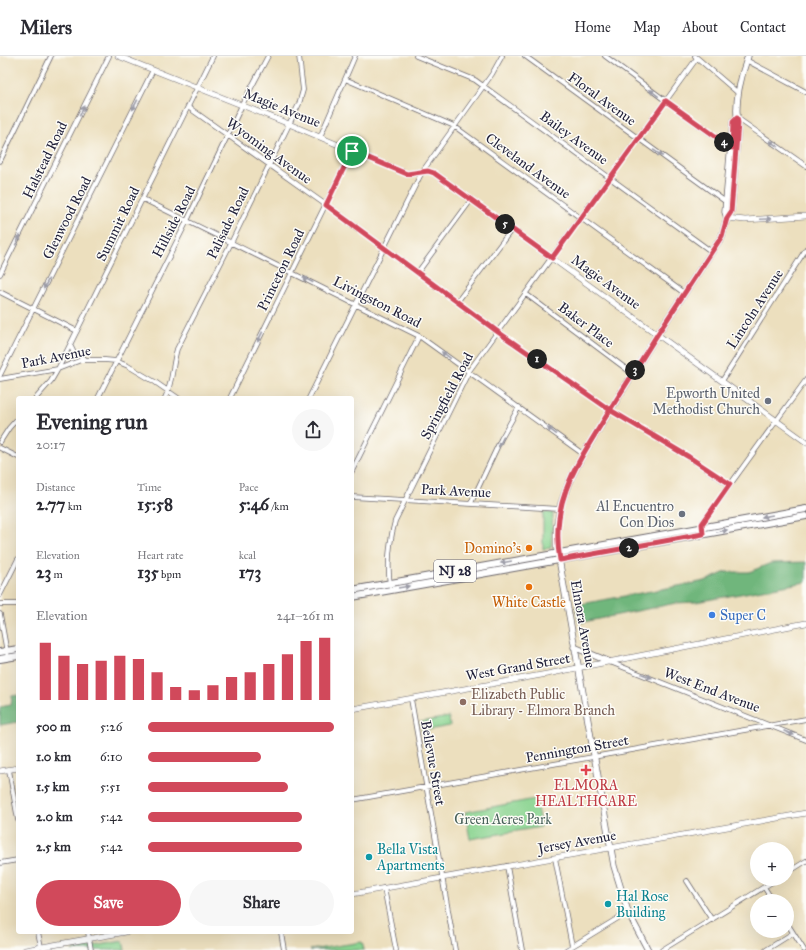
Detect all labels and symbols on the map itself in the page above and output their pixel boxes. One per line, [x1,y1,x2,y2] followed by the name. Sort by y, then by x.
[565,69,639,129] street label: Floral Avenue
[241,85,323,131] street label: Magie Avenue
[649,89,659,97] one-way arrow
[132,99,138,111] one-way arrow
[79,105,85,116] one-way arrow
[537,108,612,169] street label: Bailey Avenue
[223,114,315,188] street label: Wyoming Avenue
[19,119,71,201] street label: Halstead Road
[482,129,574,203] street label: Cleveland Avenue
[714,132,734,152] pin: 4
[335,134,369,168] pin
[769,140,779,148] one-way arrow
[653,149,663,157] one-way arrow
[39,174,95,262] street label: Glenwood Road
[149,183,199,261] street label: Hillside Road
[93,184,143,264] street label: Summit Road
[203,184,253,262] street label: Palisade Road
[495,214,515,234] pin: 5
[760,215,772,222] one-way arrow
[254,226,308,314] street label: Princeton Road
[14,234,21,245] one-way arrow
[568,251,644,313] street label: Magie Avenue
[723,266,787,352] street label: Lincoln Avenue
[330,273,424,331] street label: Livingston Road
[302,277,314,283] one-way arrow
[42,278,49,290] one-way arrow
[555,299,617,351] street label: Baker Place
[257,331,264,343] one-way arrow
[20,342,92,372] street label: Park Avenue
[527,349,547,369] pin: 1
[417,350,477,442] street label: Springfield Road
[441,351,452,359] one-way arrow
[625,360,645,380] pin: 3
[652,385,760,418] place label: Epworth United Methodist Church
[763,396,773,406] marker: Epworth United Methodist Church
[547,427,557,435] one-way arrow
[497,436,504,447] one-way arrow
[420,481,492,501] street label: Park Avenue
[595,498,674,531] place label: Al Encuentro Con Dios
[677,509,687,519] marker: Al Encuentro Con Dios
[761,513,773,519] one-way arrow
[716,528,728,534] one-way arrow
[619,538,639,558] pin: 2
[464,540,521,557] place label: Domino's
[524,543,534,553] marker: Domino's
[500,559,512,565] one-way arrow
[434,560,476,582] road number: NJ 28
[567,579,599,669] street label: Elmora Avenue
[524,582,534,592] marker: White Castle
[398,584,410,590] one-way arrow
[492,594,566,611] place label: White Castle
[720,607,766,624] place label: Super C
[707,610,717,620] marker: Super C
[465,649,571,685] street label: West Grand Street
[662,664,762,716] street label: West End Avenue
[641,674,653,680] one-way arrow
[471,686,615,719] place label: Elizabeth Public Library - Elmora Branch
[458,697,468,707] marker: Elizabeth Public Library - Elmora Branch
[417,719,449,807] street label: Bellevue Street
[783,730,794,736] one-way arrow
[524,732,630,766] street label: Pennington Street
[581,765,591,775] marker: ELMORA HEALTHCARE
[535,777,637,810] place label: ELMORA HEALTHCARE
[454,811,552,828] park label: Green Acres Park
[535,827,618,859] street label: Jersey Avenue
[376,841,445,874] place label: Bella Vista Apartments
[364,852,374,862] marker: Bella Vista Apartments
[616,888,669,921] place label: Hal Rose Building
[603,899,613,909] marker: Hal Rose Building

